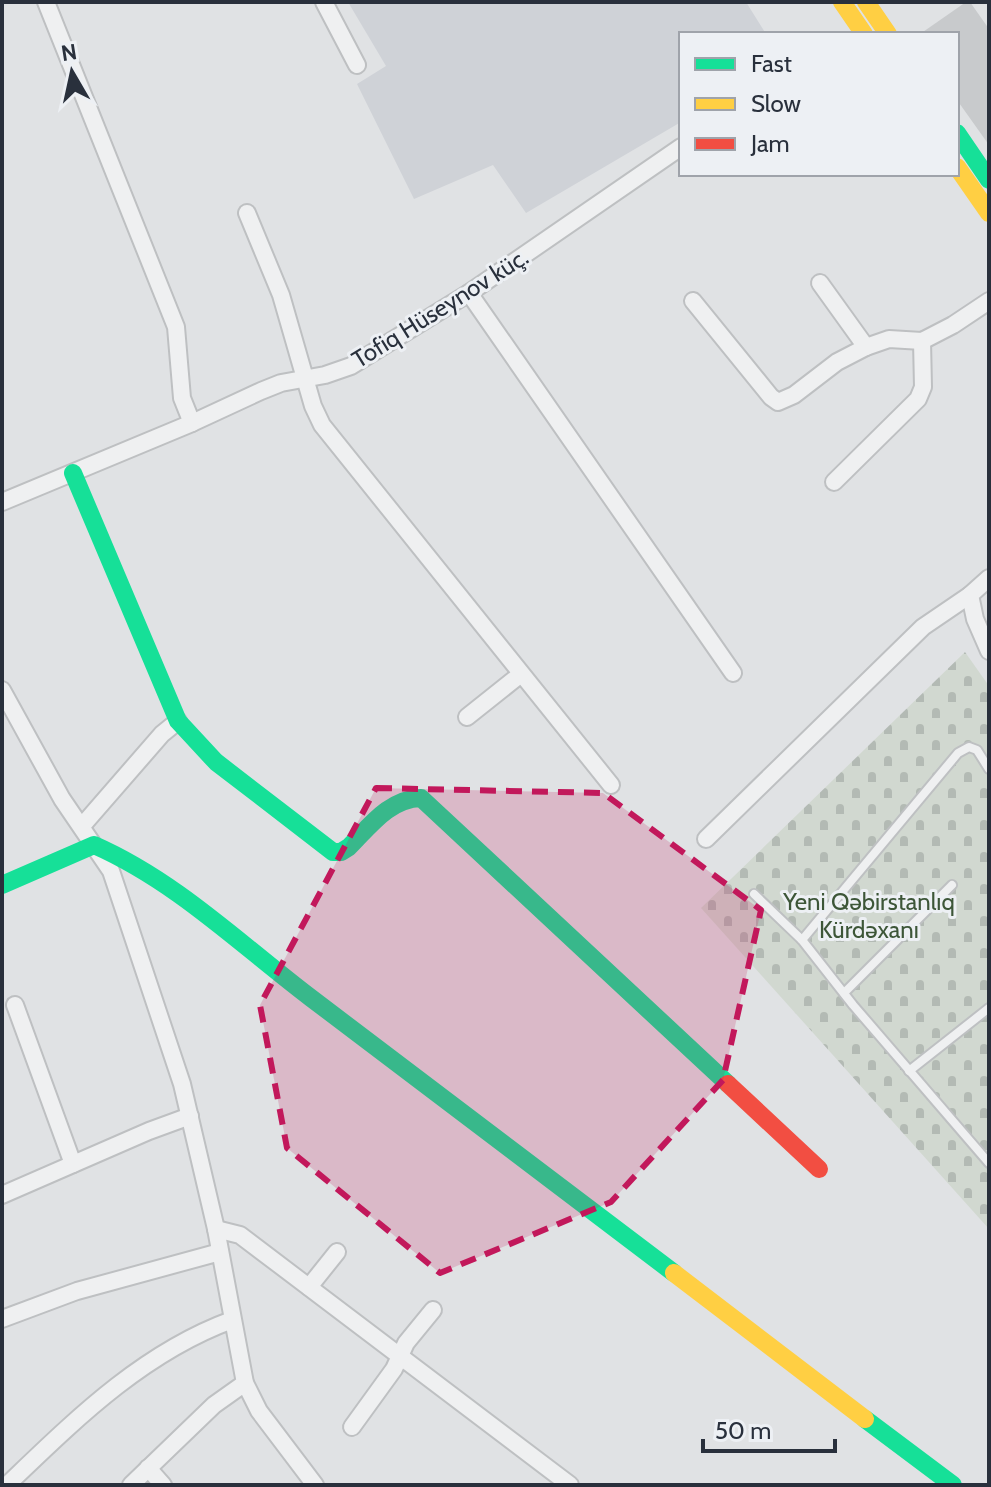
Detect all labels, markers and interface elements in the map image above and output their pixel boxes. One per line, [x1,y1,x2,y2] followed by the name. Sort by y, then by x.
[32,32,112,112] north arrow
[679,32,959,176] legend
[59,38,79,67] text: N
[751,49,792,78] text: Fast
[751,89,801,118] text: Slow
[750,129,789,158] text: Jam
[347,242,533,374] street label: Tofiq Hüseynov küç.
[782,887,955,944] park label: Yeni Qəbirstanlıq Kürdəxanı
[703,1403,835,1453] scale bar
[715,1416,771,1445] text: 50 m

